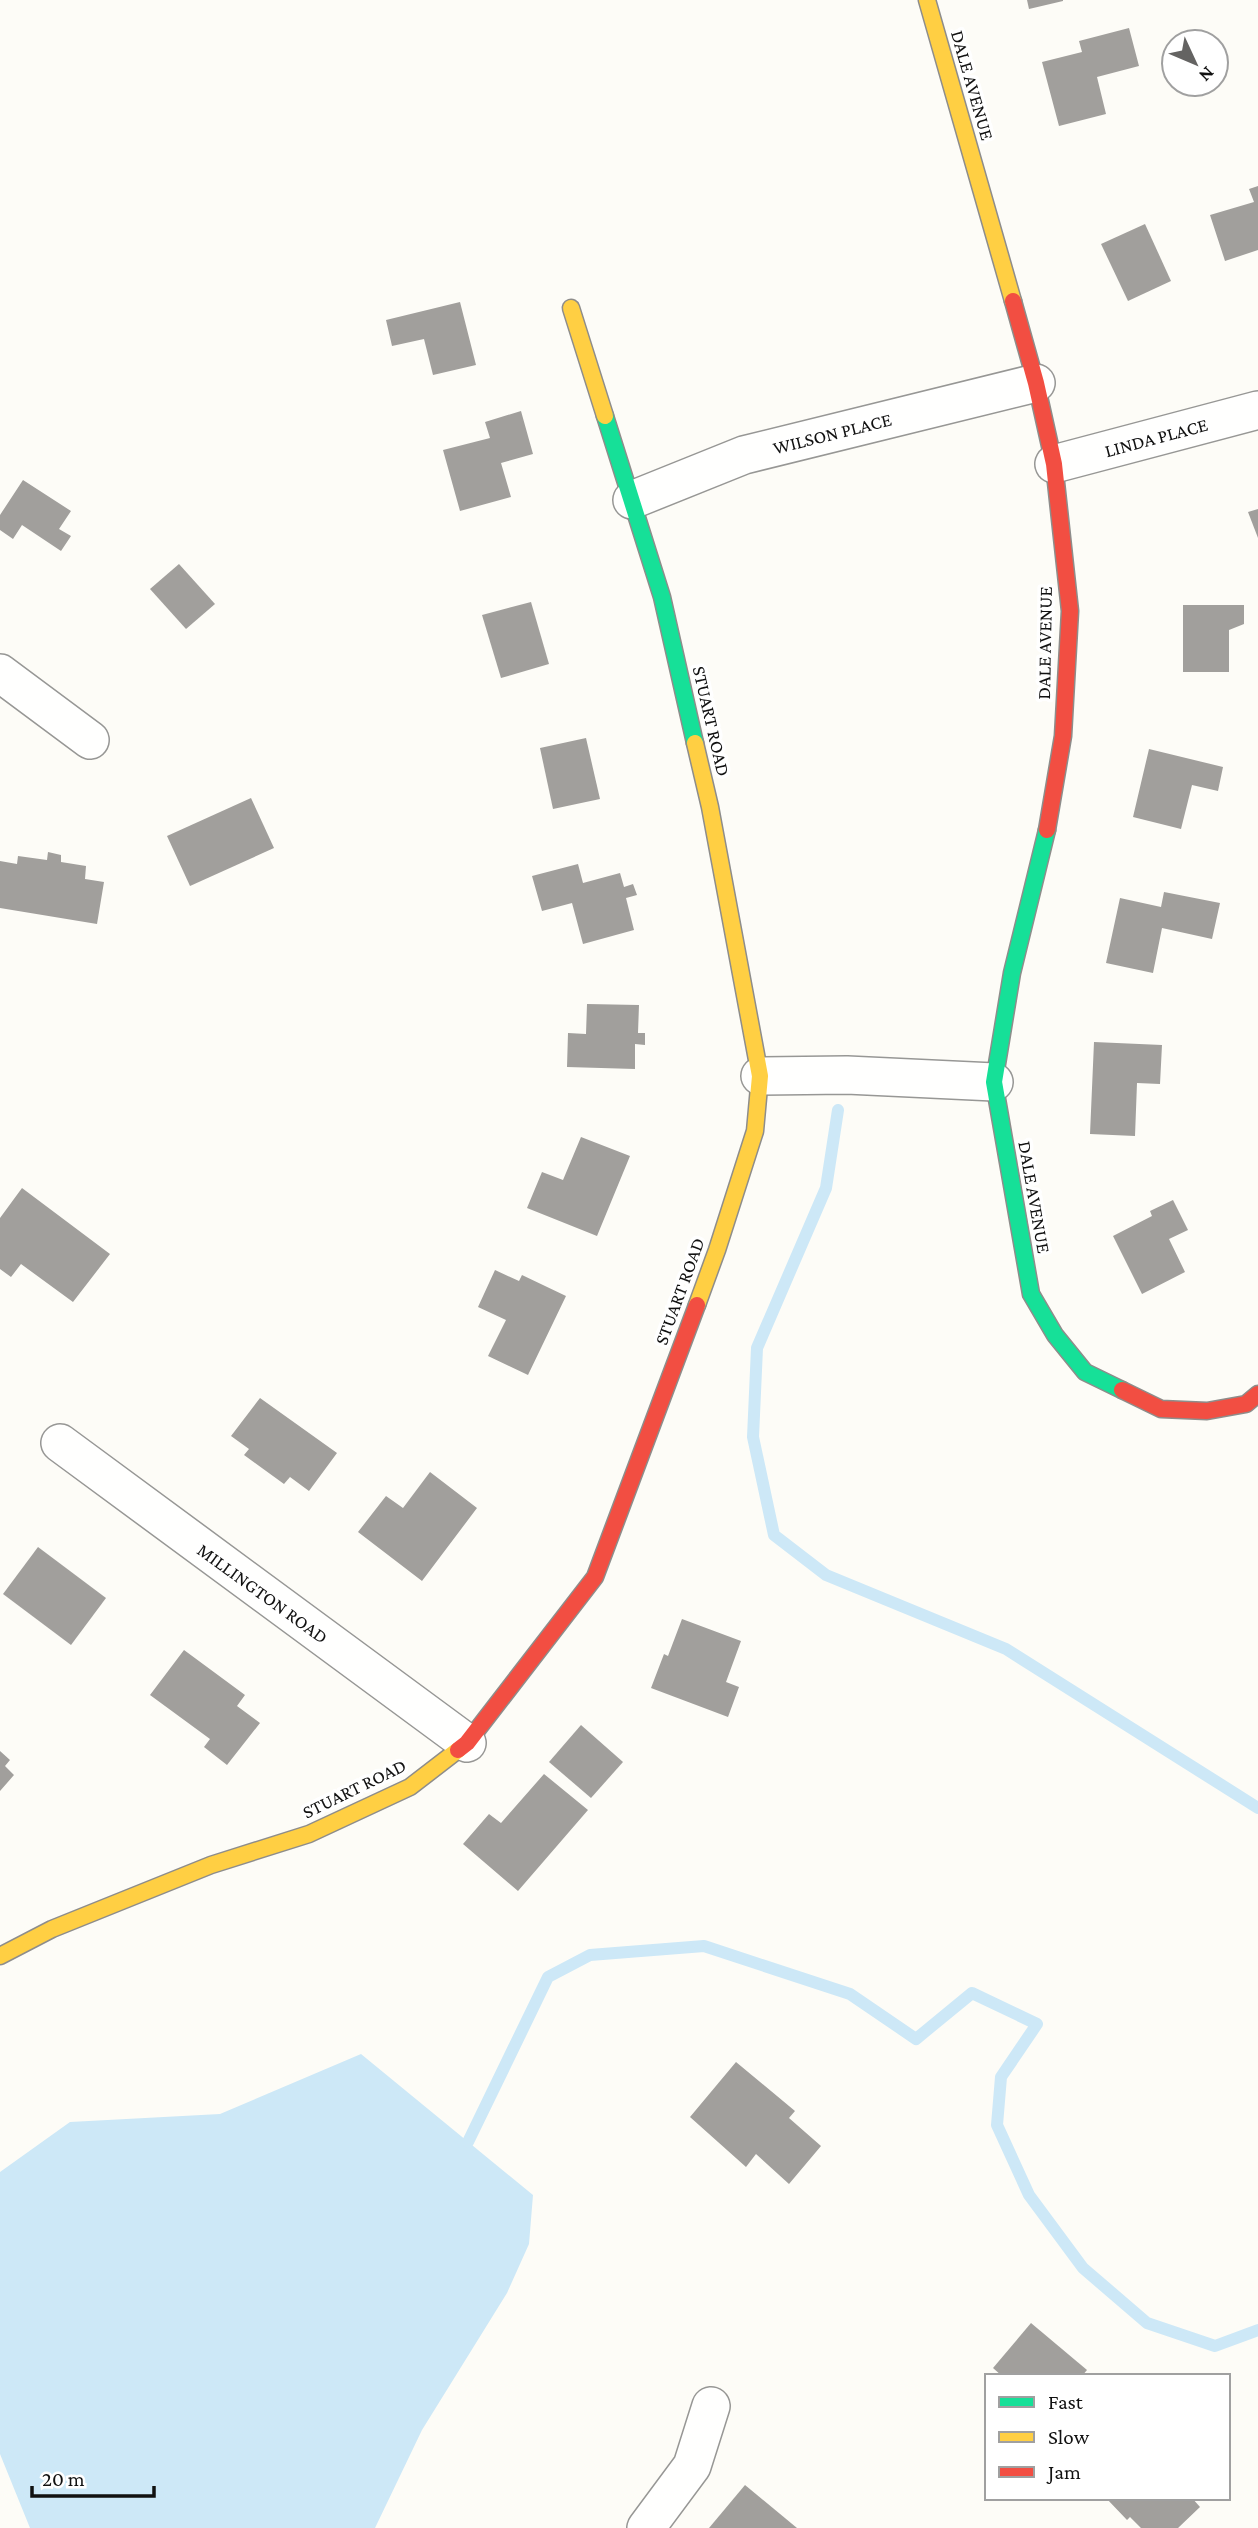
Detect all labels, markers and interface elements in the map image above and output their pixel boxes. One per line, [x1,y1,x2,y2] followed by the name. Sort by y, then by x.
[947,28,998,143] street label: DALE AVENUE
[1160,28,1230,98] north arrow
[1195,63,1219,86] text: N
[771,409,894,458] street label: WILSON PLACE
[1102,414,1210,461] street label: LINDA PLACE
[1033,586,1056,700] street label: DALE AVENUE
[689,664,734,778] street label: STUART ROAD
[1014,1139,1055,1255] street label: DALE AVENUE
[650,1235,709,1348] street label: STUART ROAD
[193,1539,332,1648] street label: MILLINGTON ROAD
[299,1754,409,1823] street label: STUART ROAD
[985,2374,1230,2500] legend
[1048,2390,1084,2414] text: Fast
[1048,2425,1090,2449] text: Slow
[32,2454,154,2498] scale bar
[1046,2460,1081,2484] text: Jam
[42,2467,85,2491] text: 20 m

